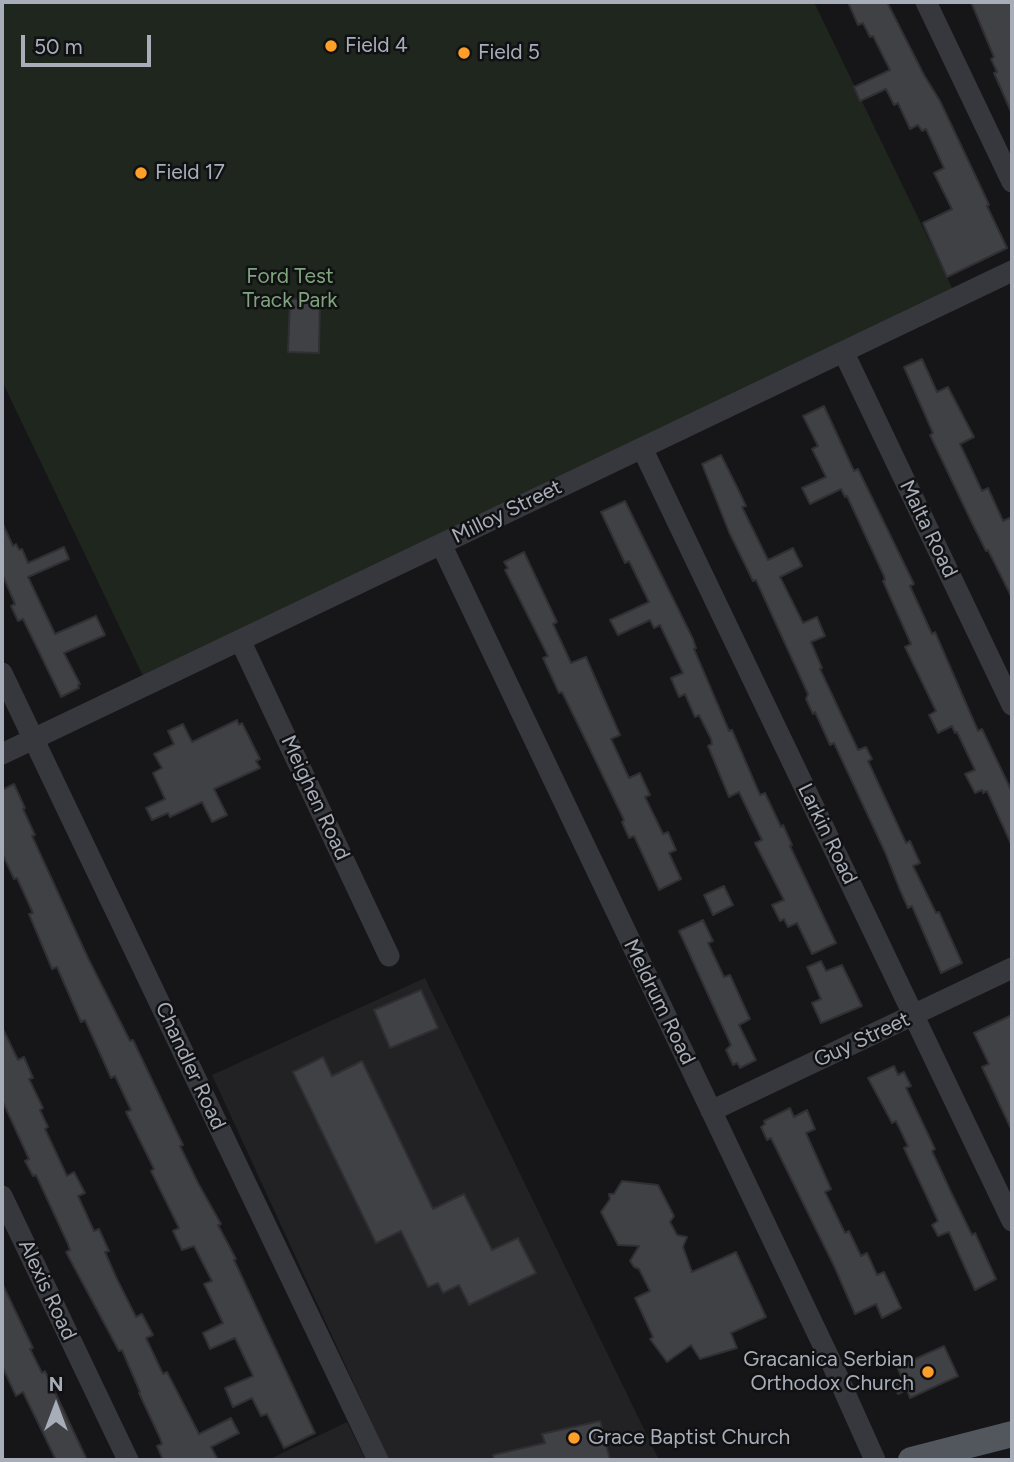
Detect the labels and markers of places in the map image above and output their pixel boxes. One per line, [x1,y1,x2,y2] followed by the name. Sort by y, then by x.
[345,33,408,59] place label: Field 4
[323,38,339,54] marker: Field 4
[478,40,540,66] place label: Field 5
[456,45,472,61] marker: Field 5
[155,160,225,186] place label: Field 17
[133,165,149,181] marker: Field 17
[743,1347,914,1397] place label: Gracanica Serbian Orthodox Church
[920,1364,936,1380] marker: Gracanica Serbian Orthodox Church
[588,1425,790,1451] place label: Grace Baptist Church
[566,1430,582,1446] marker: Grace Baptist Church

